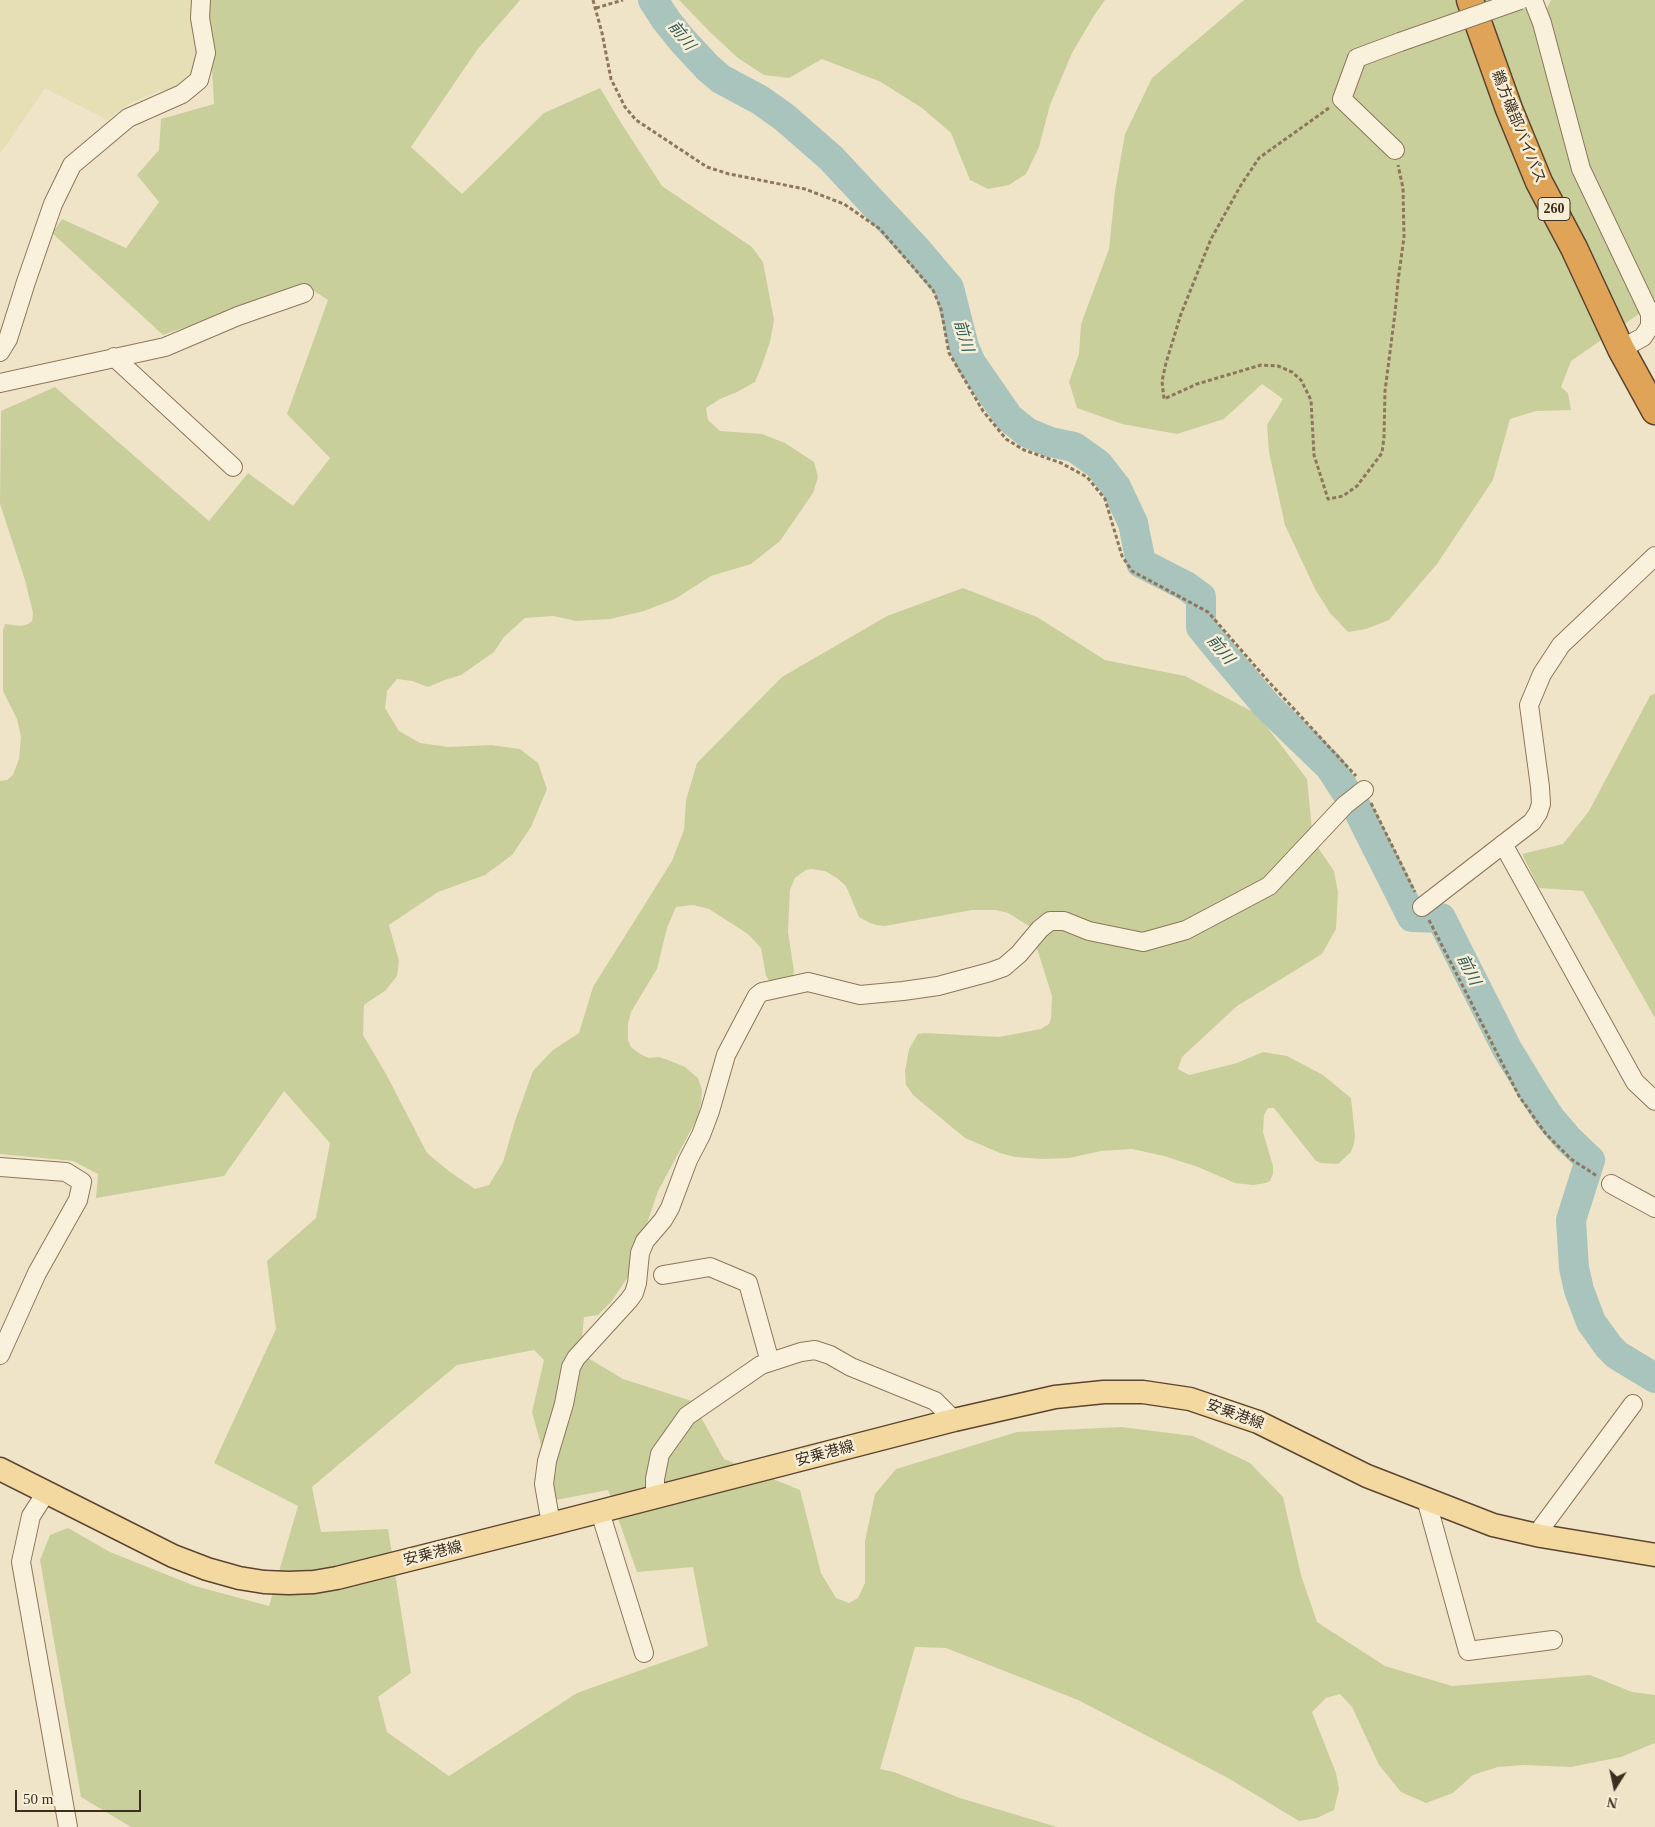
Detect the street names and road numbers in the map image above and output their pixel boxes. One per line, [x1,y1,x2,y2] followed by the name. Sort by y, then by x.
[1487,68,1549,186] street label: 鵜方磯部バイパス
[1538,198,1570,220] road number: 260
[1204,1396,1266,1434] street label: 安乗港線
[794,1438,856,1470] street label: 安乗港線
[402,1538,464,1570] street label: 安乗港線

